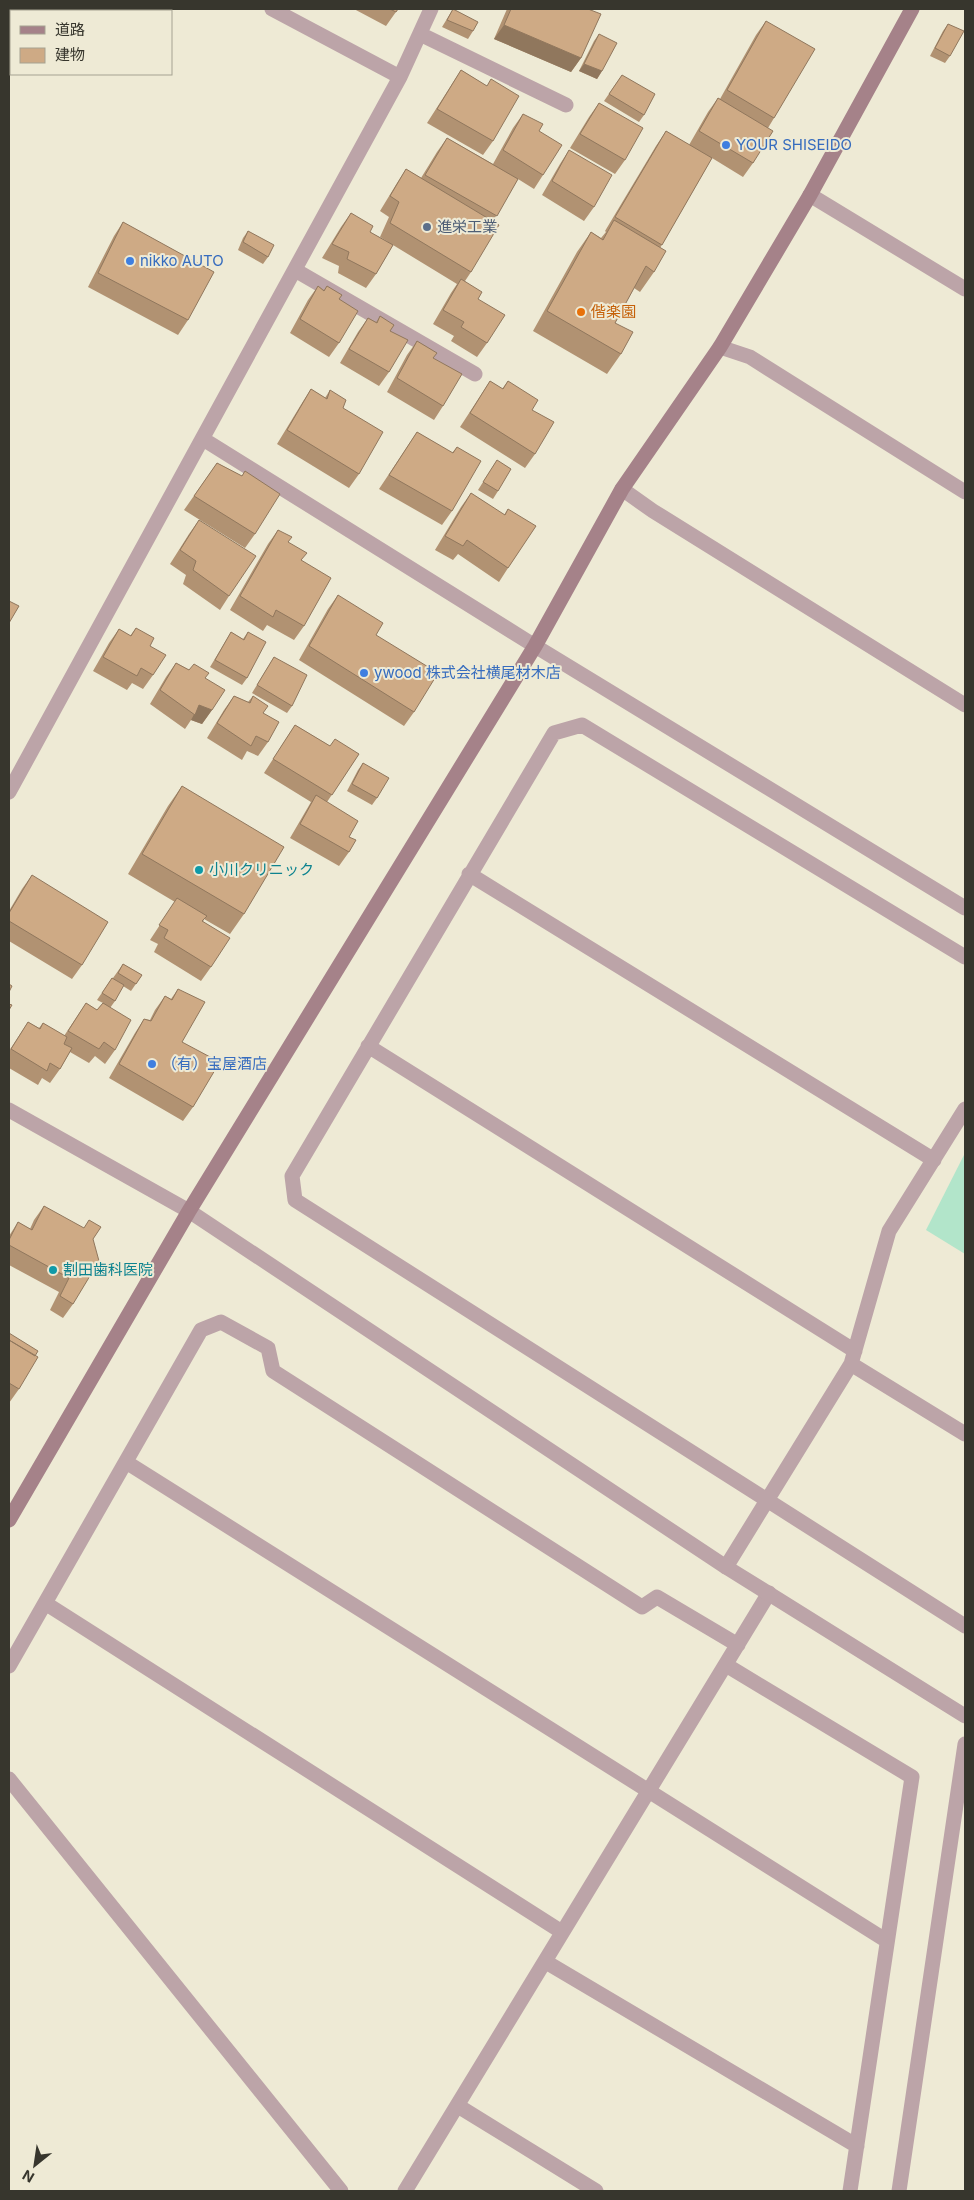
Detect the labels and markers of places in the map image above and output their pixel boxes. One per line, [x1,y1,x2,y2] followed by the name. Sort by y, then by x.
[736,135,852,154] place label: YOUR SHISEIDO
[720,139,732,151] marker: YOUR SHISEIDO
[437,217,497,236] place label: 進栄工業
[421,221,433,233] marker: 進栄工業
[140,251,224,270] place label: nikko AUTO
[124,255,136,267] marker: nikko AUTO
[591,302,636,321] place label: 偕楽園
[575,306,587,318] marker: 偕楽園
[374,663,561,682] place label: ywood 株式会社横尾材木店
[358,667,370,679] marker: ywood 株式会社横尾材木店
[209,860,314,879] place label: 小川クリニック
[193,864,205,876] marker: 小川クリニック
[162,1054,267,1073] place label: （有）宝屋酒店
[146,1058,158,1070] marker: （有）宝屋酒店
[63,1260,153,1279] place label: 割田歯科医院
[47,1264,59,1276] marker: 割田歯科医院

